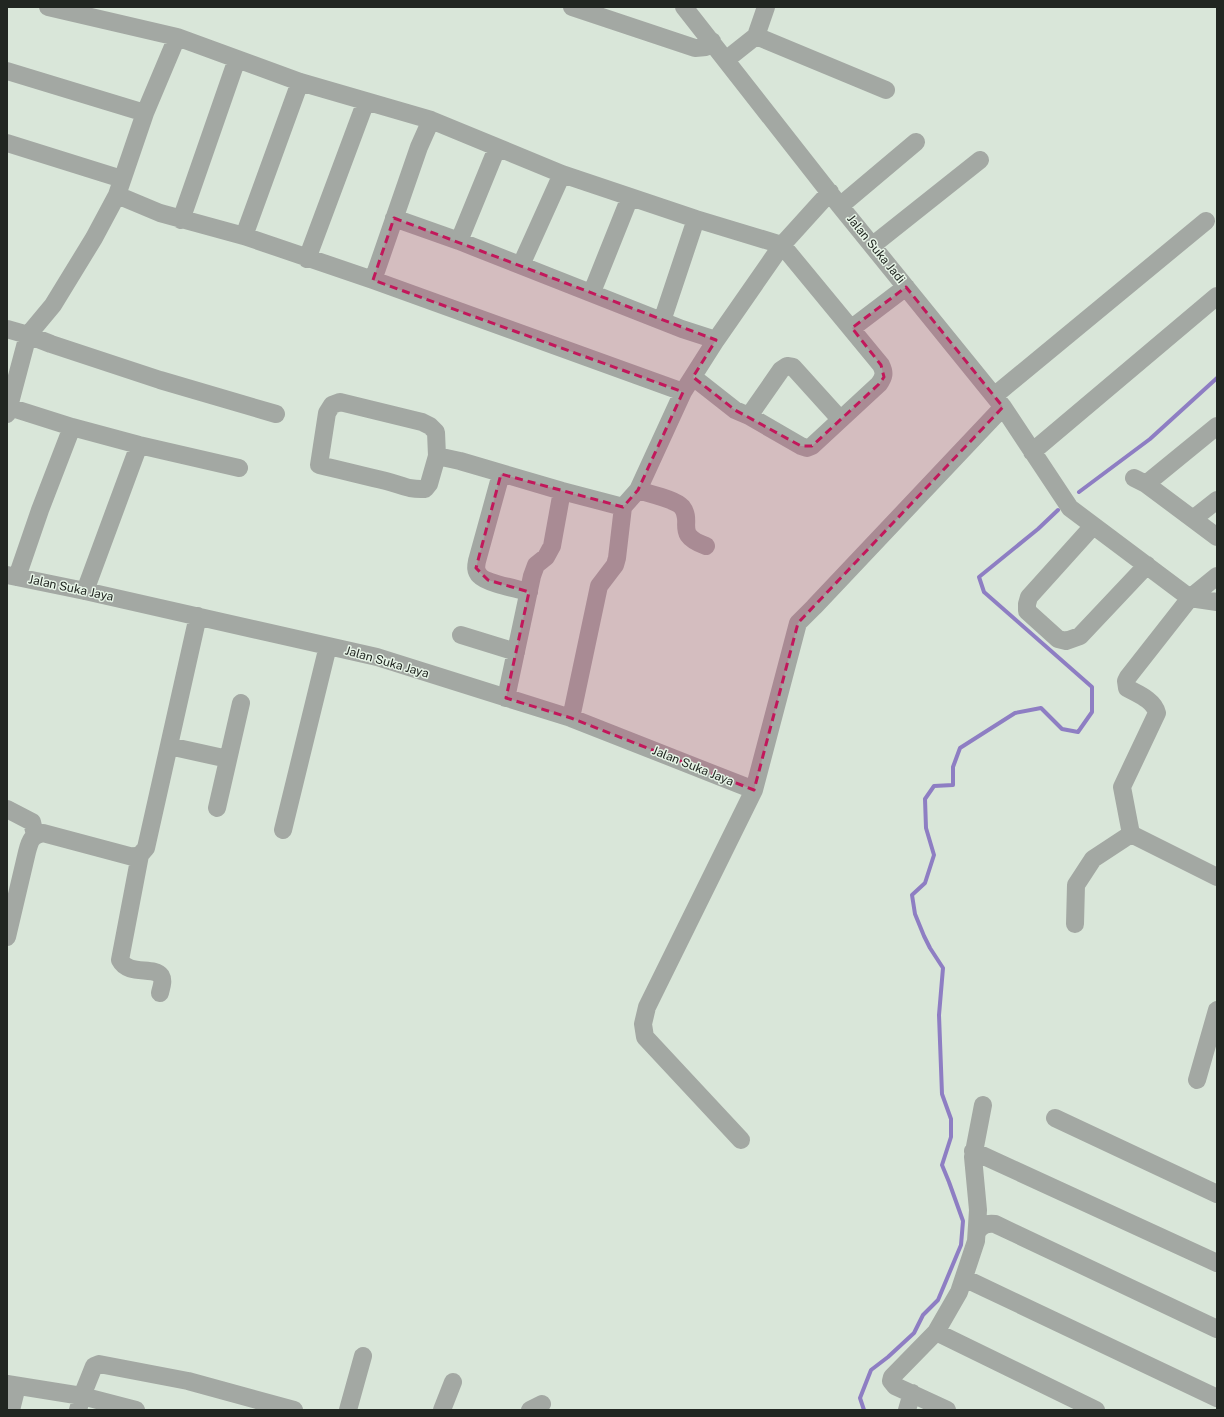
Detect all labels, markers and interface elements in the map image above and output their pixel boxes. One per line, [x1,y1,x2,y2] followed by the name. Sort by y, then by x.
[844,212,908,286] street label: Jalan Suka Jadi
[27,572,115,604] street label: Jalan Suka Jaya
[343,643,431,681] street label: Jalan Suka Jaya
[650,743,736,789] street label: Jalan Suka Jaya

